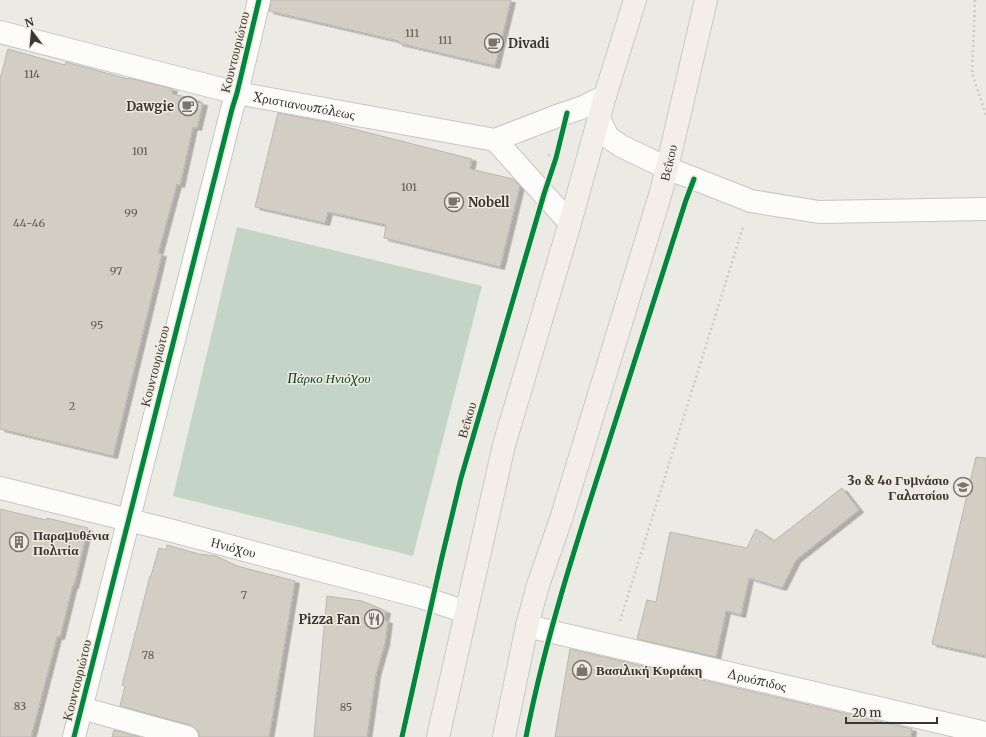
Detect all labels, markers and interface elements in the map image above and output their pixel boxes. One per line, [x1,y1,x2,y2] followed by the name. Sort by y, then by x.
[217,10,253,94] street label: Κουντουριώτου
[12,12,52,52] north arrow
[23,14,36,30] text: N
[405,26,419,40] house number: 111
[483,32,505,54] cafe icon: Divadi
[438,33,452,47] house number: 111
[508,35,550,52] place label: Divadi
[24,67,40,81] house number: 114
[252,88,357,123] street label: Χριστιανουπόλεως
[177,95,199,117] cafe icon: Dawgie
[126,98,174,115] place label: Dawgie
[656,143,681,182] street label: Βεΐκου
[132,144,148,158] house number: 101
[401,180,417,194] house number: 101
[443,191,465,213] cafe icon: Nobell
[468,194,510,211] place label: Nobell
[124,206,138,220] house number: 99
[13,216,45,230] house number: 44-46
[110,264,122,278] house number: 97
[91,318,103,332] house number: 95
[137,324,173,408] street label: Κουντουριώτου
[287,370,371,387] park label: Πάρκο Ηνιόχου
[69,399,75,413] house number: 2
[454,400,480,440] street label: Βεΐκου
[847,472,949,504] place label: 3ο & 4ο Γυμνάσιο Γαλατσίου
[952,476,974,498] school or university icon: 3ο & 4ο Γυμνάσιο Γαλατσίου
[33,527,110,559] place label: Παραμυθένια Πολιτία
[8,531,30,553] building icon: Παραμυθένια Πολιτία
[209,533,258,561] street label: Ηνιόχου
[241,588,247,602] house number: 7
[363,608,385,630] restaurant icon: Pizza Fan
[298,611,360,628] place label: Pizza Fan
[59,638,95,722] street label: Κουντουριώτου
[142,648,155,662] house number: 78
[571,659,593,681] shop icon: Βασιλική Κυριάκη
[596,662,702,679] place label: Βασιλική Κυριάκη
[725,664,789,695] street label: Δρυόπιδος
[14,699,26,713] house number: 83
[846,699,937,725] scale bar
[340,700,352,714] house number: 85
[852,705,881,720] text: 20 m

